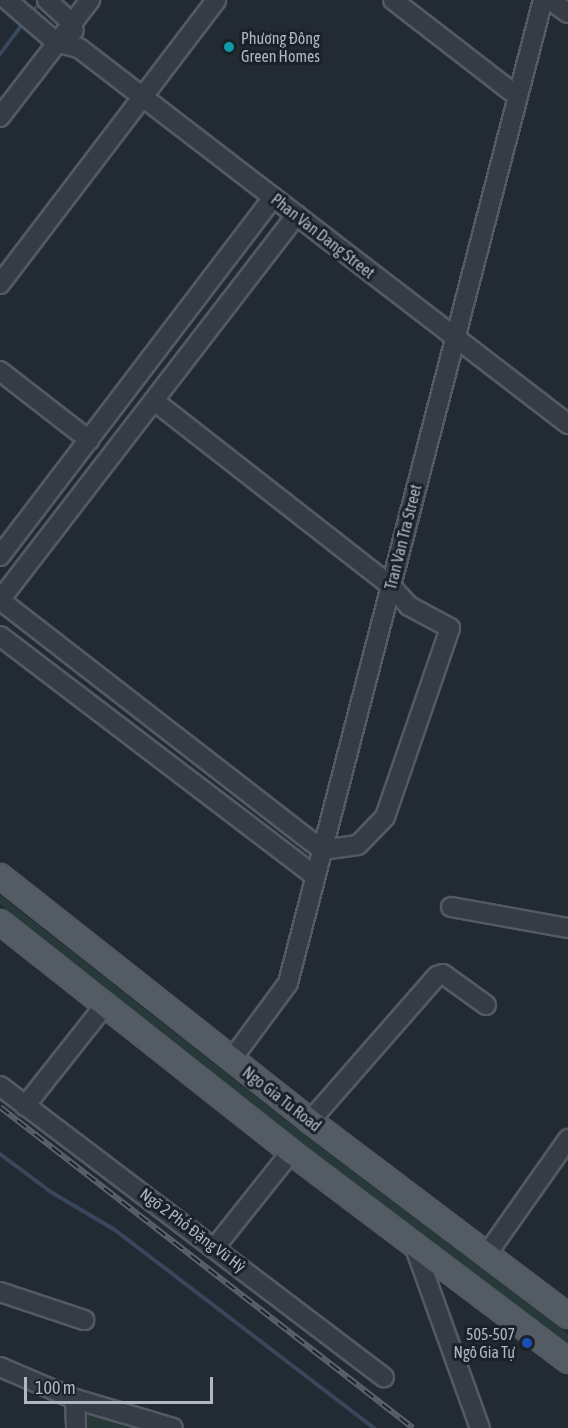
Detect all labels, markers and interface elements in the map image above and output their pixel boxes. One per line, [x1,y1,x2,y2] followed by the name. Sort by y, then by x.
[241,28,320,66] place label: Phương Đông Green Homes
[222,40,236,54] marker: Phương Đông Green Homes
[267,190,379,282] street label: Phan Van Dang Street
[381,482,425,592] street label: Tran Van Tra Street
[239,1062,325,1136] street label: Ngo Gia Tu Road
[136,1184,250,1276] street label: Ngõ 2 Phố Đặng Vũ Hỷ
[454,1324,515,1362] place label: 505-507 Ngô Gia Tự
[520,1336,534,1350] marker: 505-507 Ngô Gia Tự
[27,1365,216,1403] scale bar
[35,1377,76,1398] text: 100 m

